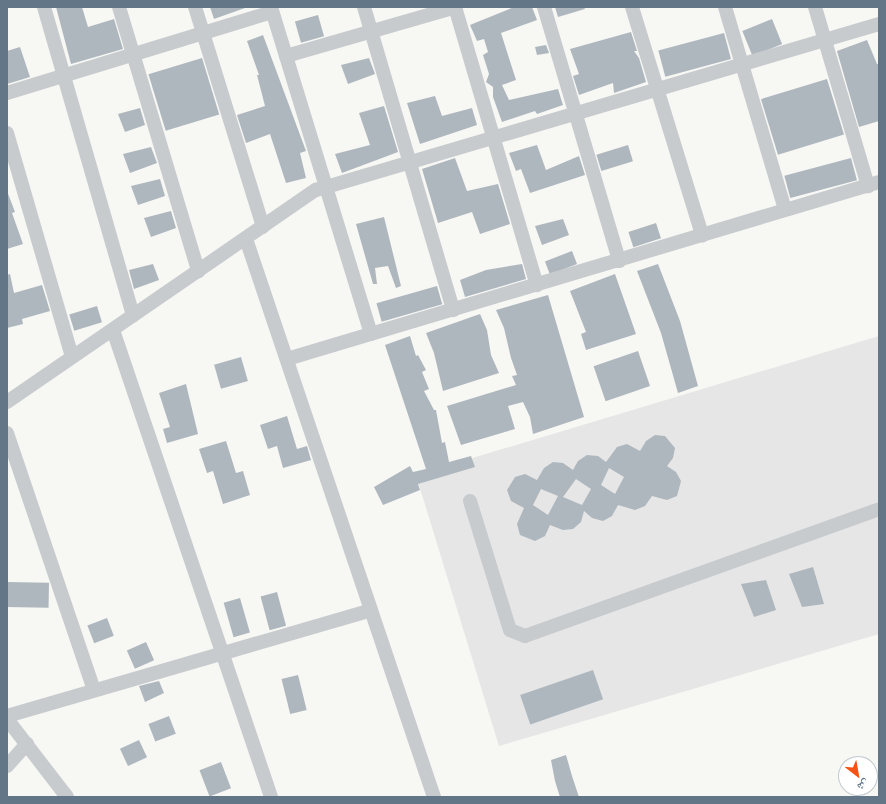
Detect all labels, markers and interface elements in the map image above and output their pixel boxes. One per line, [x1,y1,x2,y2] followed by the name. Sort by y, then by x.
[838,756,878,796] north arrow
[855,776,873,795] text: ش

